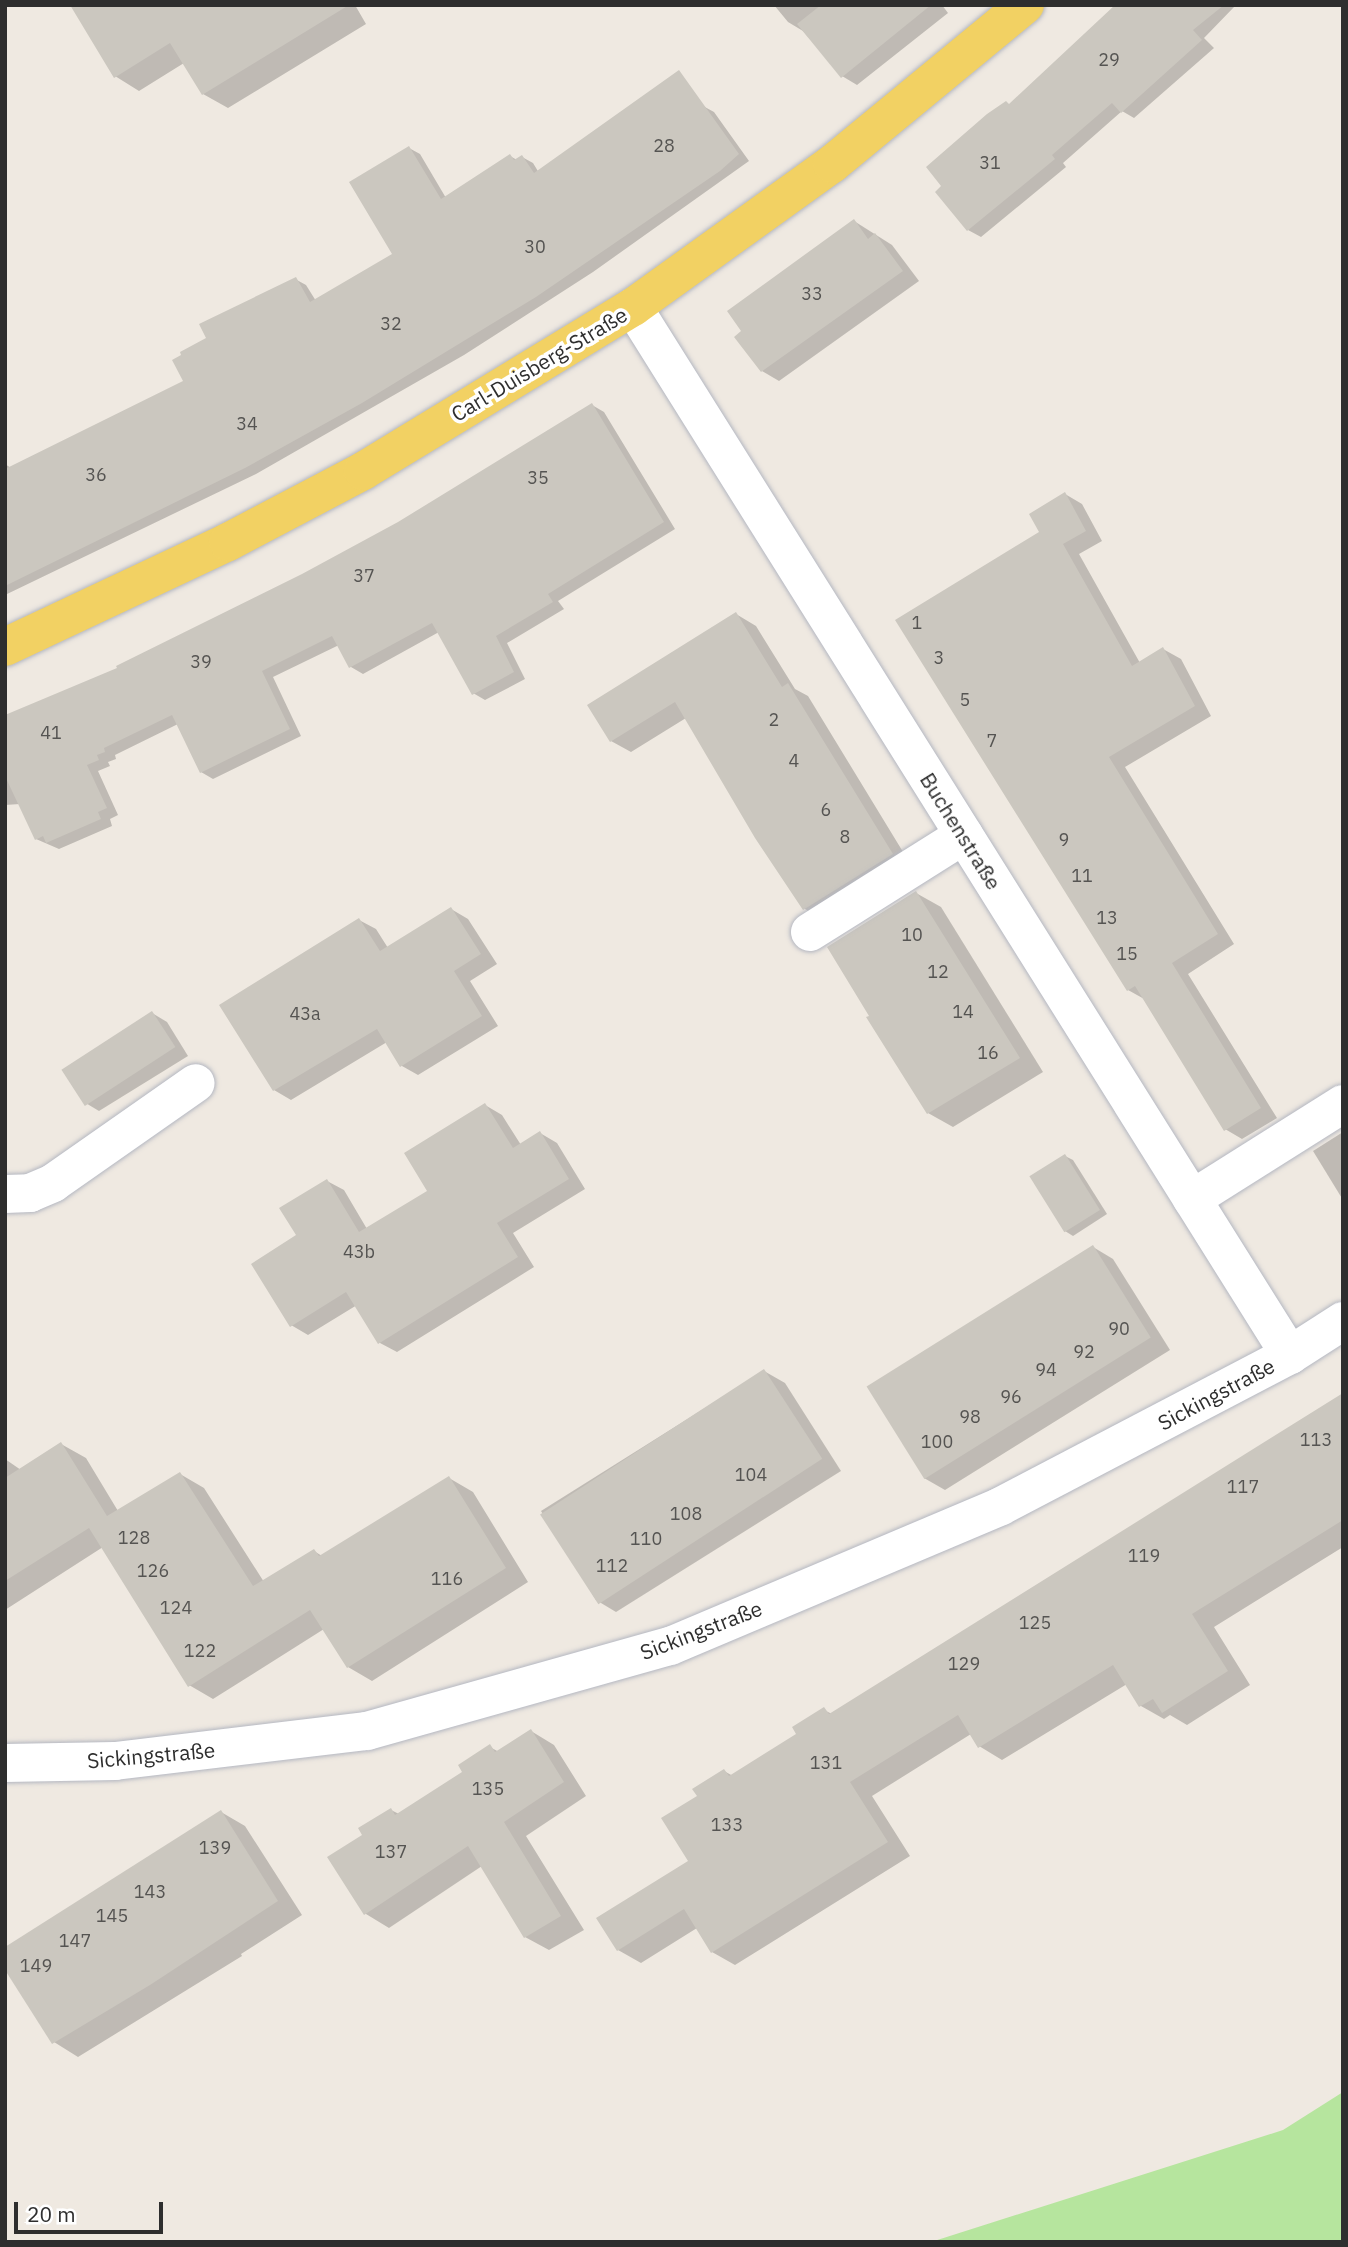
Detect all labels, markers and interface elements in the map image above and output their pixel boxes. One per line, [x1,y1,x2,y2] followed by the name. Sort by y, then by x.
[1098,49,1120,71] house number: 29
[653,135,675,157] house number: 28
[979,152,1001,174] house number: 31
[524,236,546,258] house number: 30
[801,283,823,305] house number: 33
[446,302,632,426] street label: Carl-Duisberg-Straße
[380,313,402,335] house number: 32
[236,413,258,435] house number: 34
[85,464,107,486] house number: 36
[527,467,549,489] house number: 35
[353,565,375,587] house number: 37
[912,612,922,634] house number: 1
[934,647,944,669] house number: 3
[190,651,212,673] house number: 39
[960,689,970,711] house number: 5
[769,709,779,731] house number: 2
[40,722,62,744] house number: 41
[987,730,997,752] house number: 7
[789,750,799,772] house number: 4
[915,768,1007,894] street label: Buchenstraße
[821,799,831,821] house number: 6
[840,826,850,848] house number: 8
[1059,829,1069,851] house number: 9
[1071,865,1093,887] house number: 11
[1096,907,1118,929] house number: 13
[901,924,923,946] house number: 10
[1116,943,1138,965] house number: 15
[927,961,949,983] house number: 12
[952,1001,974,1023] house number: 14
[289,1003,321,1025] house number: 43a
[977,1042,999,1064] house number: 16
[343,1241,375,1263] house number: 43b
[1108,1318,1130,1340] house number: 90
[1073,1341,1095,1363] house number: 92
[1153,1353,1279,1435] street label: Sickingstraße
[1035,1359,1057,1381] house number: 94
[1000,1386,1022,1408] house number: 96
[959,1406,981,1428] house number: 98
[1300,1429,1332,1451] house number: 113
[921,1431,953,1453] house number: 100
[735,1464,767,1486] house number: 104
[1227,1476,1259,1498] house number: 117
[670,1503,702,1525] house number: 108
[118,1527,150,1549] house number: 128
[630,1528,662,1550] house number: 110
[1128,1545,1160,1567] house number: 119
[596,1555,628,1577] house number: 112
[137,1560,169,1582] house number: 126
[431,1568,463,1590] house number: 116
[636,1595,766,1665] street label: Sickingstraße
[160,1597,192,1619] house number: 124
[1019,1612,1051,1634] house number: 125
[184,1640,216,1662] house number: 122
[948,1653,980,1675] house number: 129
[86,1737,216,1773] street label: Sickingstraße
[810,1752,842,1774] house number: 131
[472,1778,504,1800] house number: 135
[711,1814,743,1836] house number: 133
[199,1837,231,1859] house number: 139
[375,1841,407,1863] house number: 137
[134,1881,166,1903] house number: 143
[96,1905,128,1927] house number: 145
[59,1930,91,1952] house number: 147
[20,1955,52,1977] house number: 149
[18,2188,166,2232] scale bar
[27,2200,76,2228] text: 20 m

